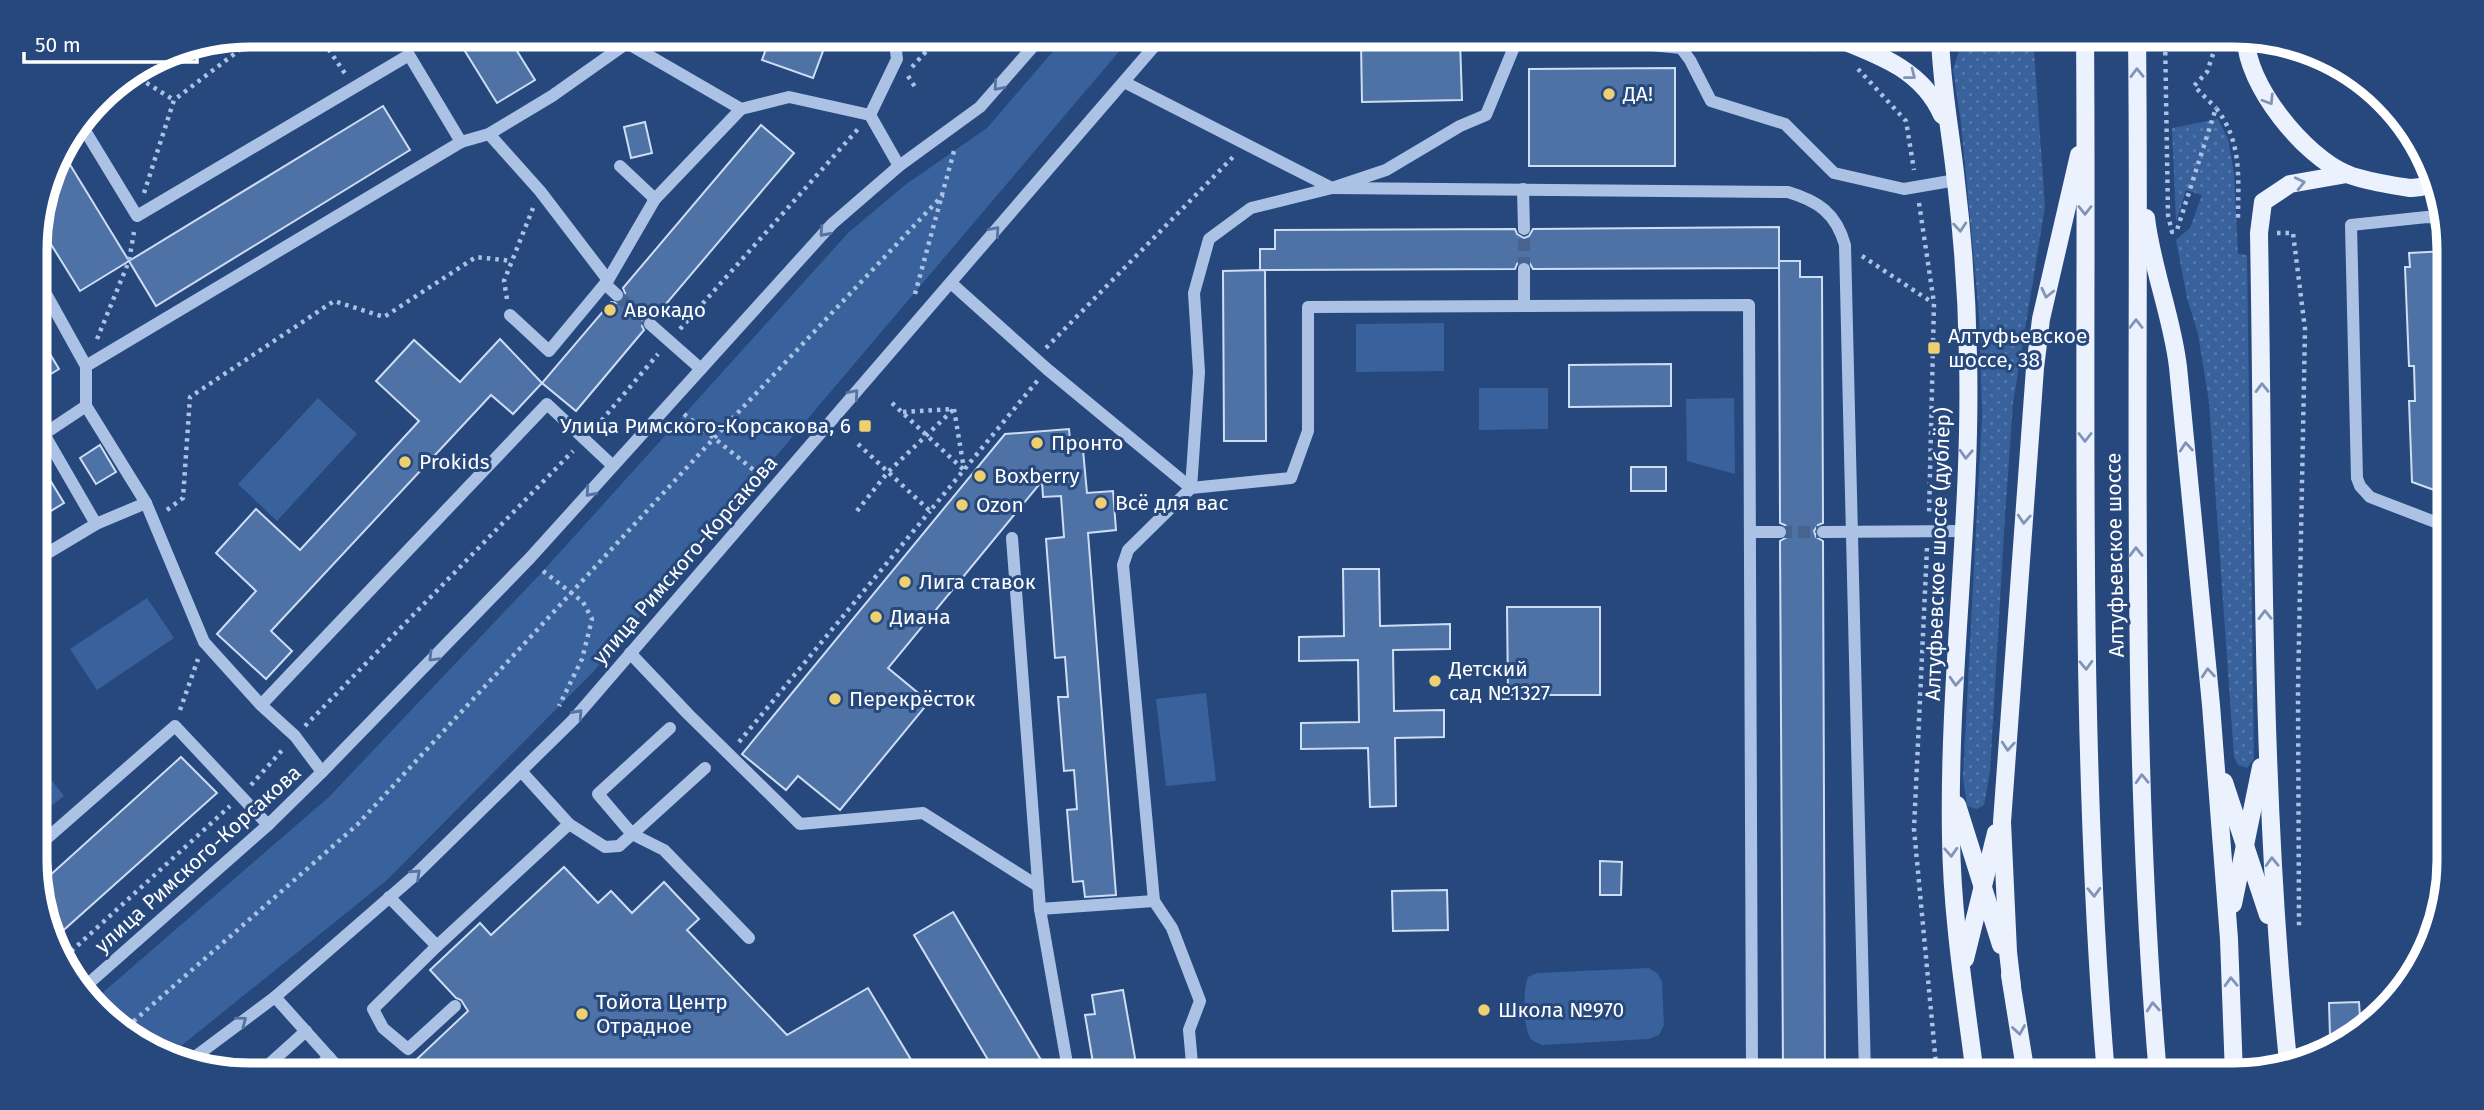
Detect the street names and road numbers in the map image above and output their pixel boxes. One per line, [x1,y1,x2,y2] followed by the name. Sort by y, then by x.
[1920,407,1956,701] street label: Алтуфьевское шоссе (дублёр)
[587,450,783,670] street label: улица Римского-Корсакова
[2100,452,2130,658] street label: Алтуфьевское шоссе
[89,759,307,959] street label: улица Римского-Корсакова

